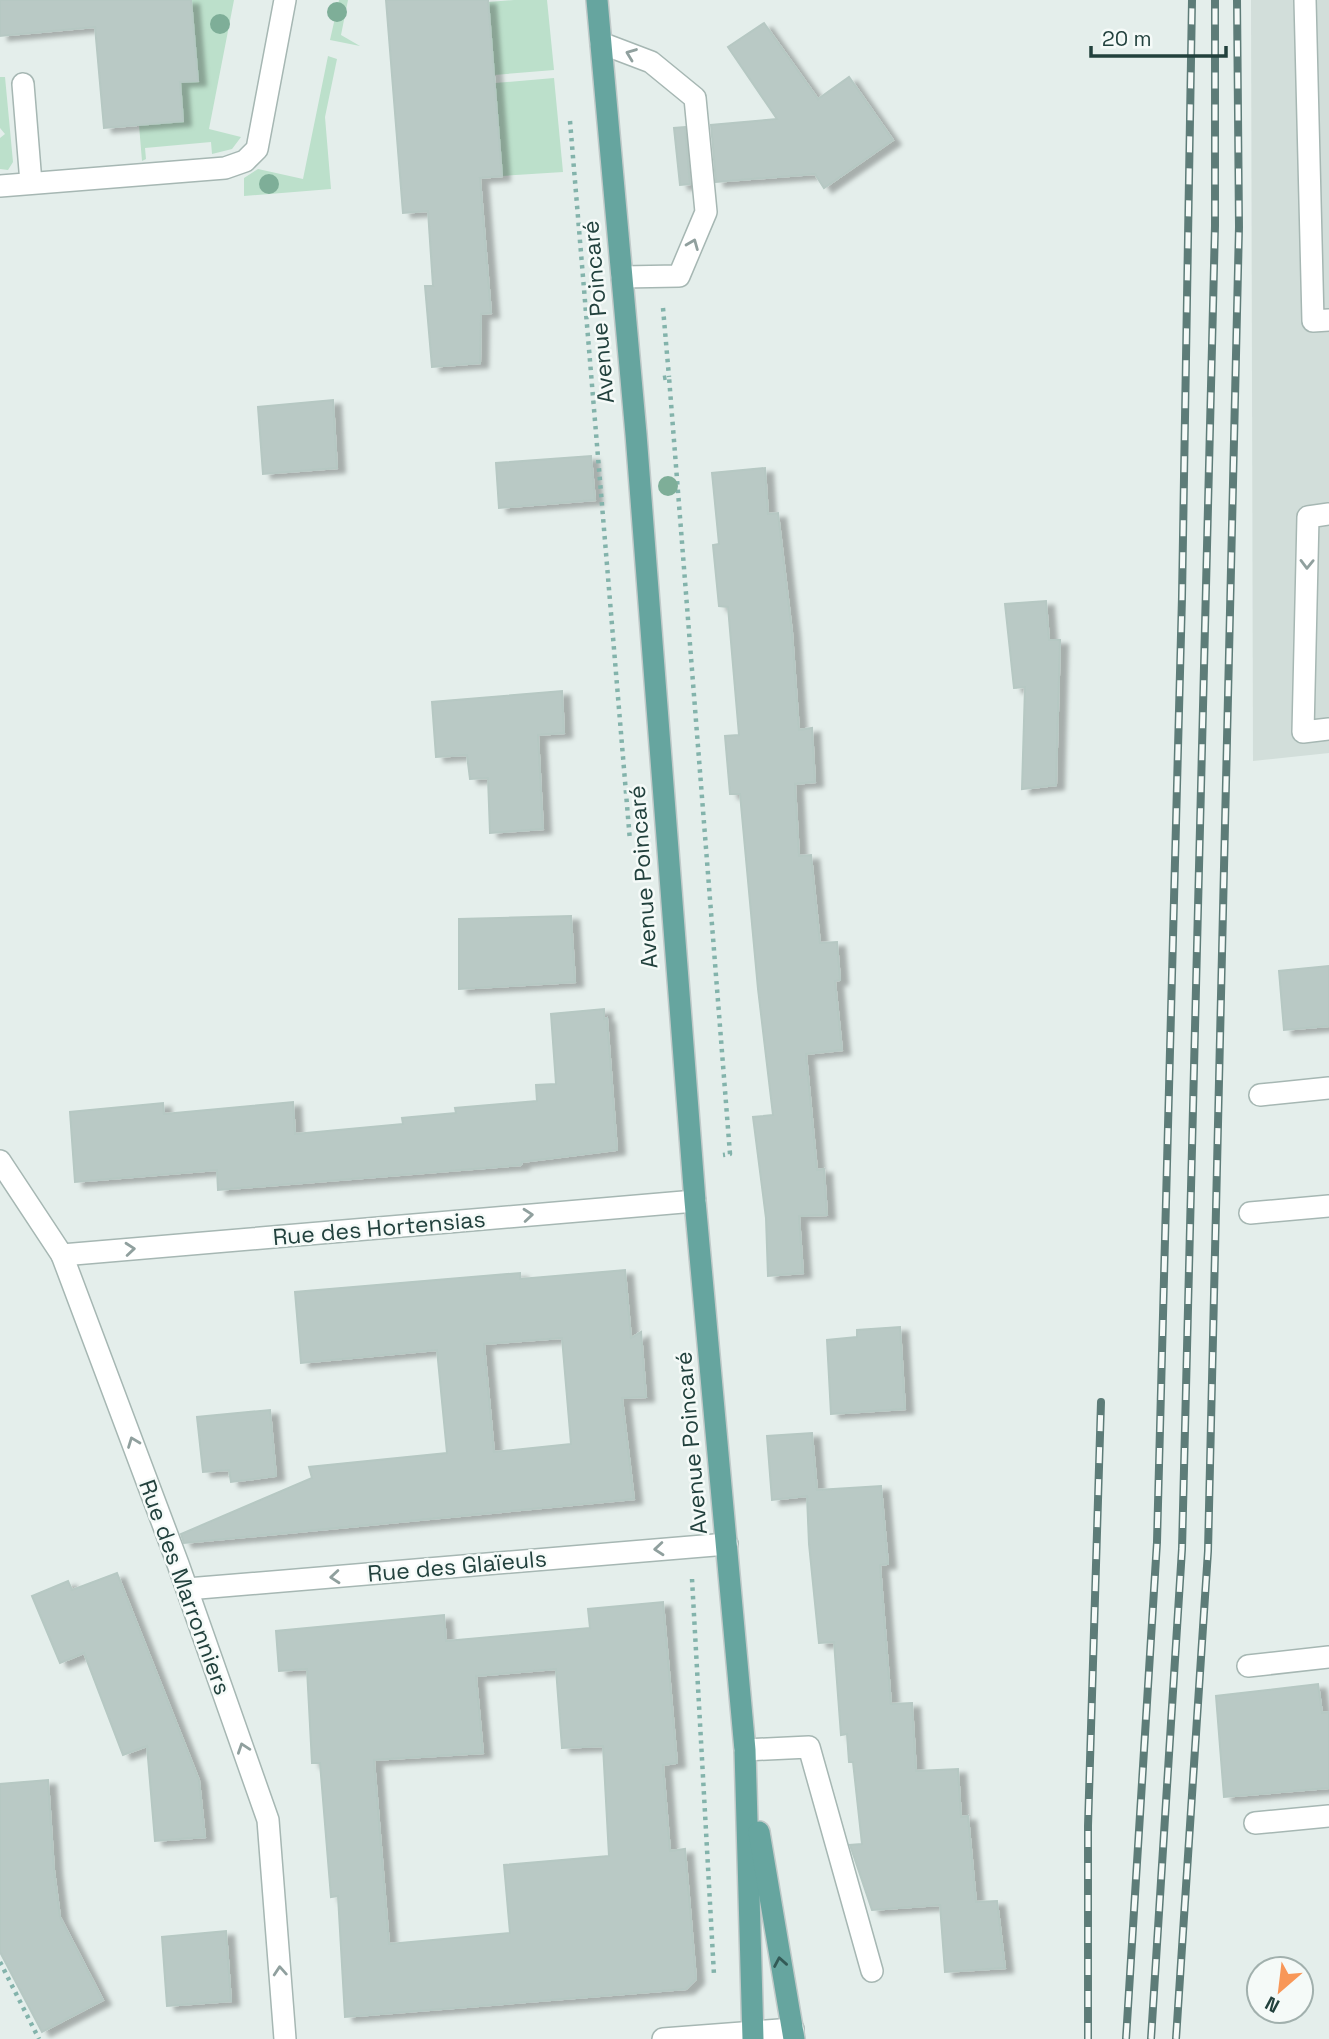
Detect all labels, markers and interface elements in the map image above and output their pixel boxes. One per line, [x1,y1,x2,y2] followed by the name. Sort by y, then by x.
[1091,14,1226,58] scale bar
[1102,25,1152,52] text: 20 m
[626,49,638,63] one-way arrow
[575,219,621,405] street label: Avenue Poincaré
[684,239,698,251] one-way arrow
[1299,559,1315,570] one-way arrow
[622,784,664,970] street label: Avenue Poincaré
[271,1204,487,1252] street label: Rue des Hortensias
[523,1208,534,1223] one-way arrow
[125,1242,136,1257] one-way arrow
[668,1350,714,1536] street label: Avenue Poincaré
[127,1436,141,1448] one-way arrow
[132,1475,238,1699] street label: Rue des Marronniers
[653,1541,664,1556] one-way arrow
[366,1543,548,1589] street label: Rue des Glaïeuls
[329,1569,340,1584] one-way arrow
[237,1743,251,1755] one-way arrow
[1245,1955,1315,2025] north arrow
[774,1956,789,1968] one-way arrow
[272,1965,287,1976] one-way arrow
[1261,1991,1284,2019] text: N

